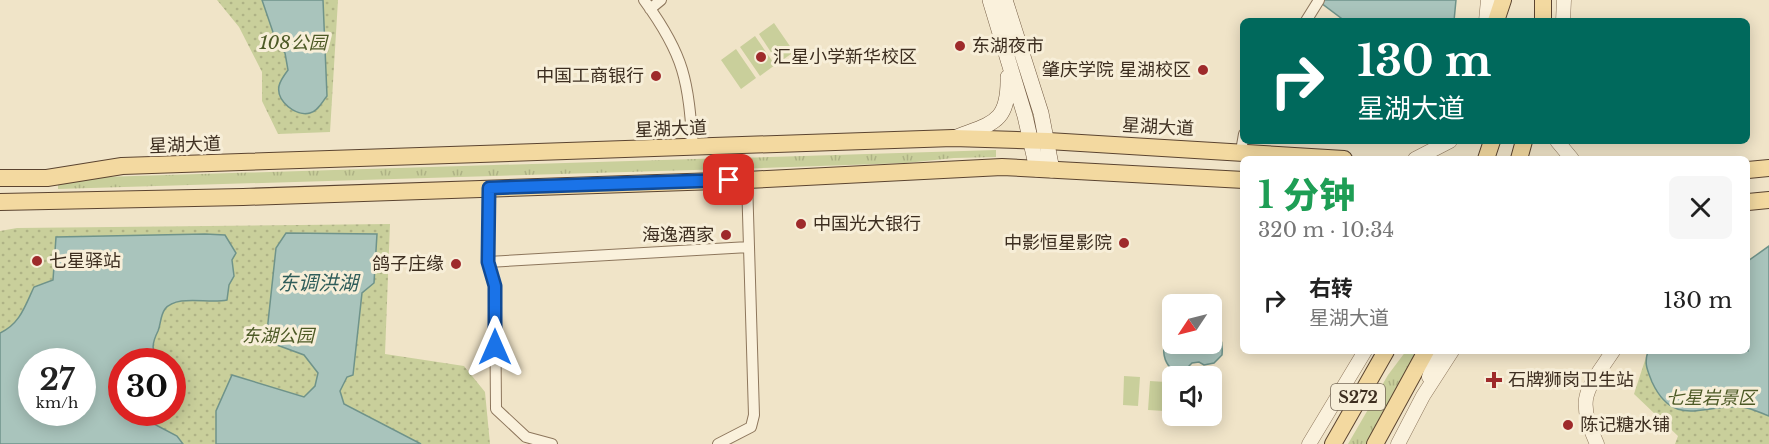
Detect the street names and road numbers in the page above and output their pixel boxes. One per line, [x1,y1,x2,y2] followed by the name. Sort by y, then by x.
[1121,114,1195,140] street label: 星湖大道
[635,117,707,141] street label: 星湖大道
[149,133,221,157] street label: 星湖大道
[1331,384,1385,410] road number: S272

